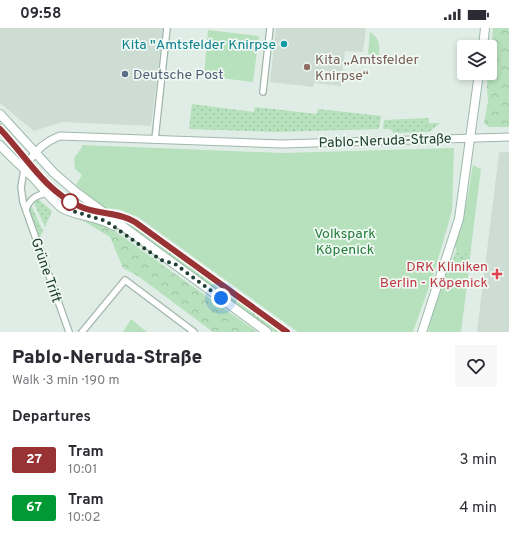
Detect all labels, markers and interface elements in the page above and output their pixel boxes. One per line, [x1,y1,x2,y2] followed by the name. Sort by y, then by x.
[20,5,61,24] text: 09:58
[121,37,276,54] place label: Kita "Amtsfelder Knirpse
[279,39,289,49] marker: Kita "Amtsfelder Knirpse
[457,40,497,80] map controls
[457,40,497,80] button: layers
[315,52,419,85] place label: Kita „Amtsfelder Knirpse“
[302,62,312,72] marker: Kita „Amtsfelder Knirpse“
[133,67,224,84] place label: Deutsche Post
[120,69,130,79] marker: Deutsche Post
[318,131,452,152] street label: Pablo-Neruda-Straße
[61,193,79,211] unlabelled marker
[314,226,376,259] park label: Volkspark Köpenick
[27,236,65,305] street label: Grüne Trift
[380,259,488,292] place label: DRK Kliniken Berlin - Köpenick
[491,268,503,280] marker: DRK Kliniken Berlin - Köpenick
[211,288,231,308] your location
[455,345,497,387] button: heart
[12,346,202,370] text: Pablo-Neruda-Straße
[12,373,119,389] text: Walk · 3 min · 190 m
[12,408,91,427] text: Departures
[68,443,104,462] text: Tram
[26,451,42,468] text: 27
[459,451,497,470] text: 3 min
[68,462,97,478] text: 10:01
[68,491,104,510] text: Tram
[26,499,42,516] text: 67
[459,499,497,518] text: 4 min
[68,510,100,526] text: 10:02

